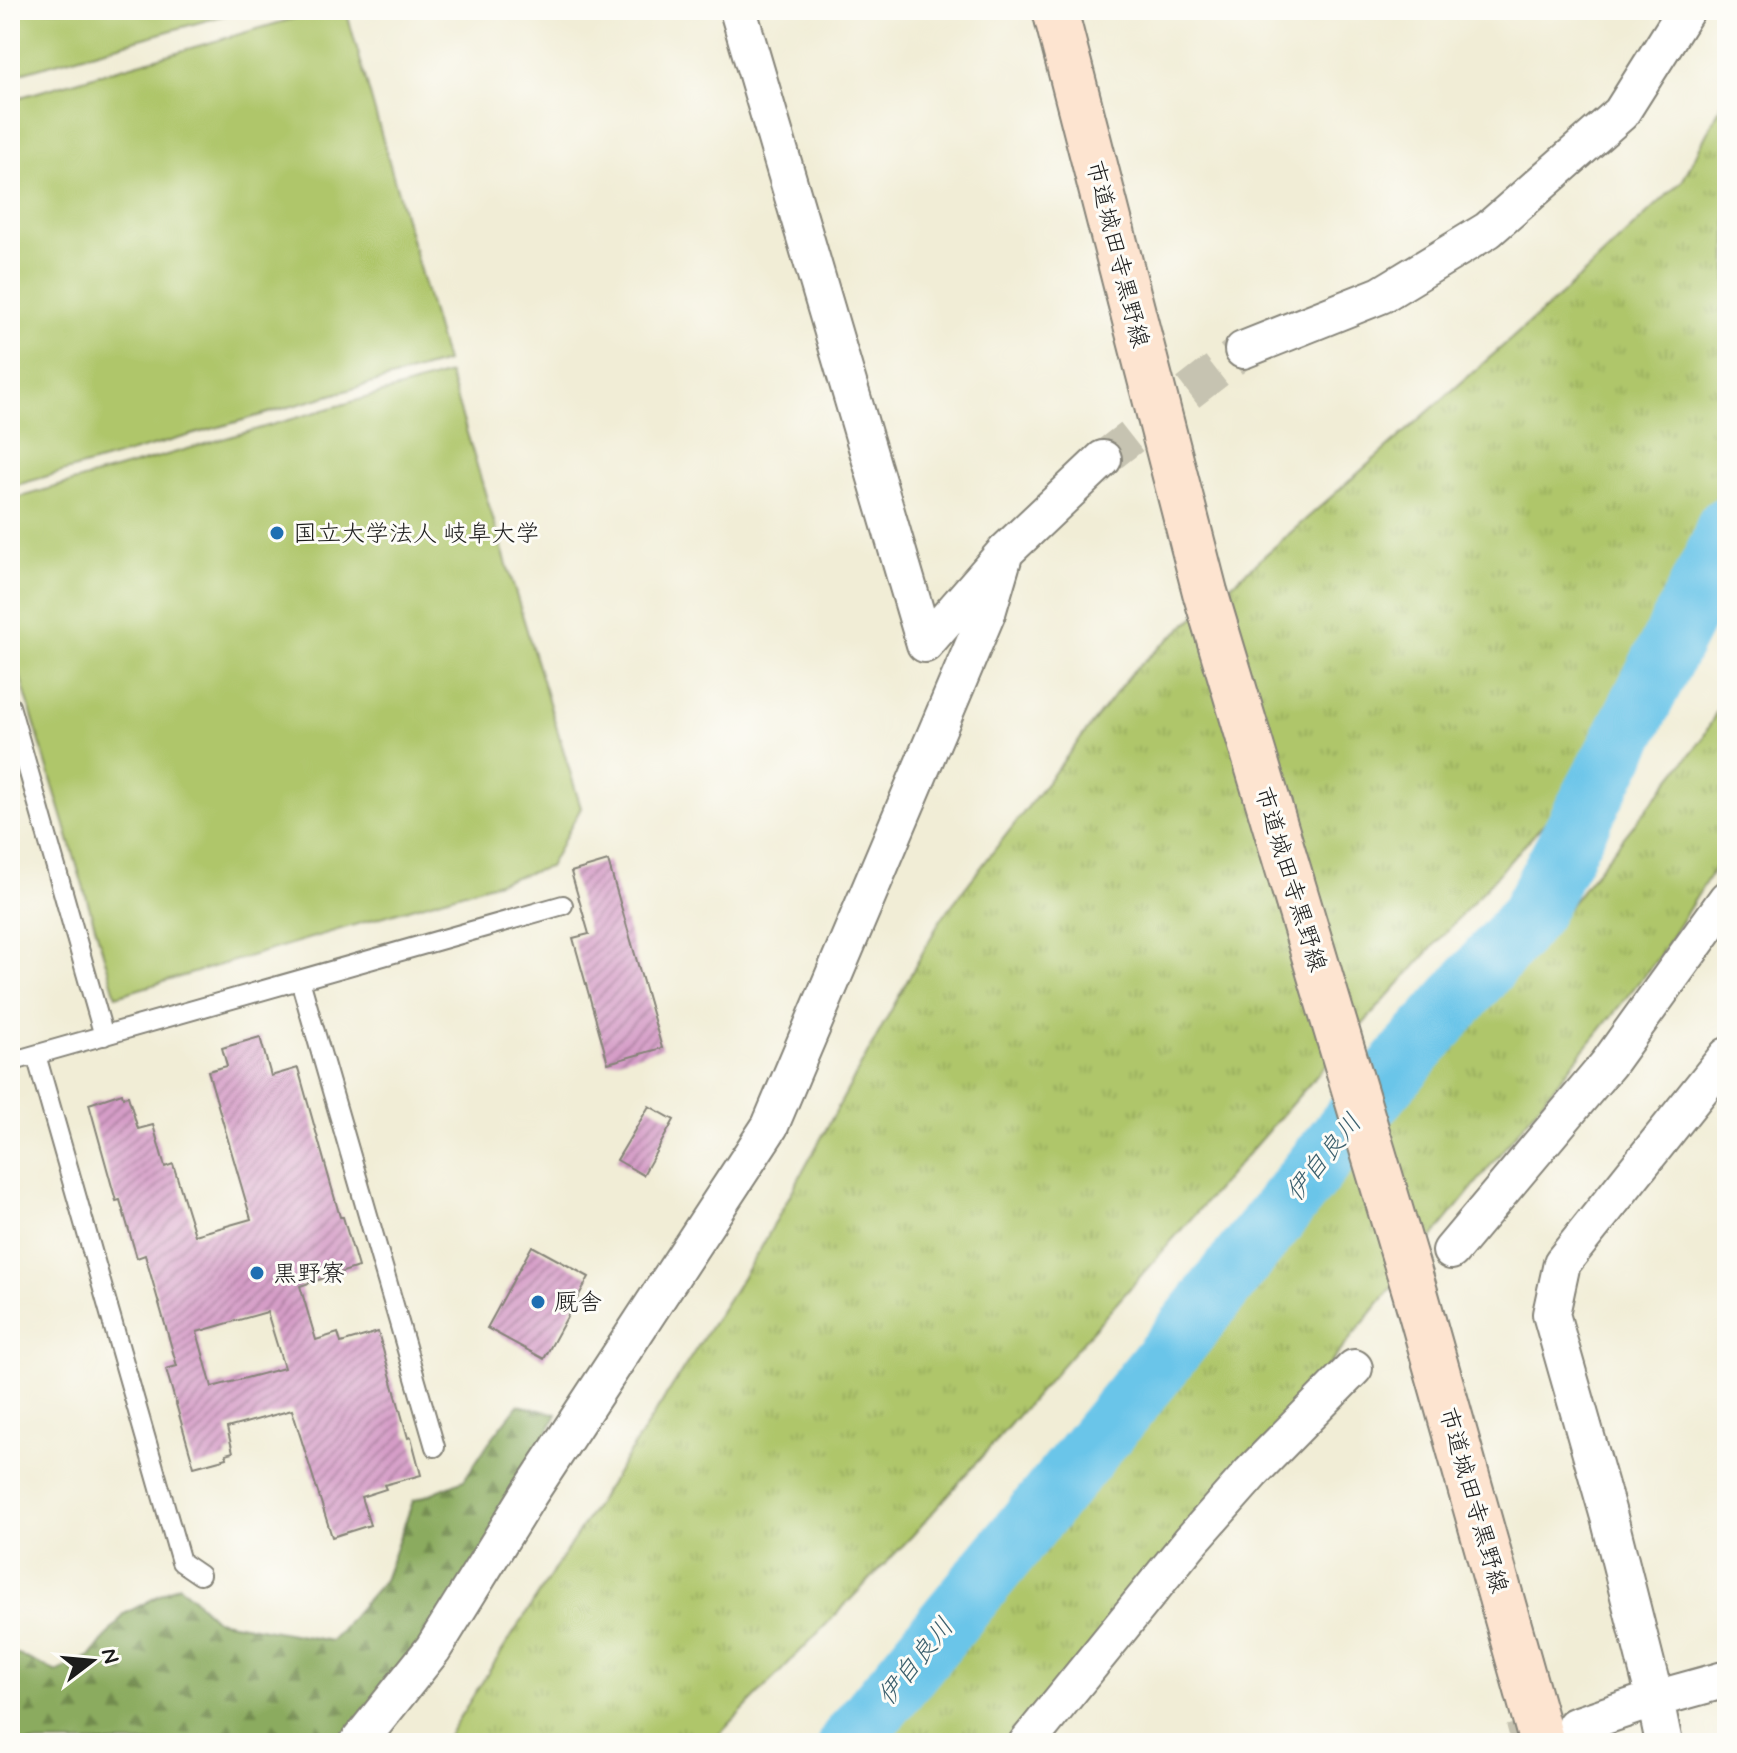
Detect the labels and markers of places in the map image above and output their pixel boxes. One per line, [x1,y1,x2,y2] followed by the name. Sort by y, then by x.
[293,519,539,550] place label: 国立大学法人 岐阜大学
[268,524,286,542] marker: 国立大学法人 岐阜大学
[273,1259,345,1290] place label: 黒野寮
[248,1264,266,1282] marker: 黒野寮
[554,1288,602,1319] place label: 厩舎
[529,1293,547,1311] marker: 厩舎

